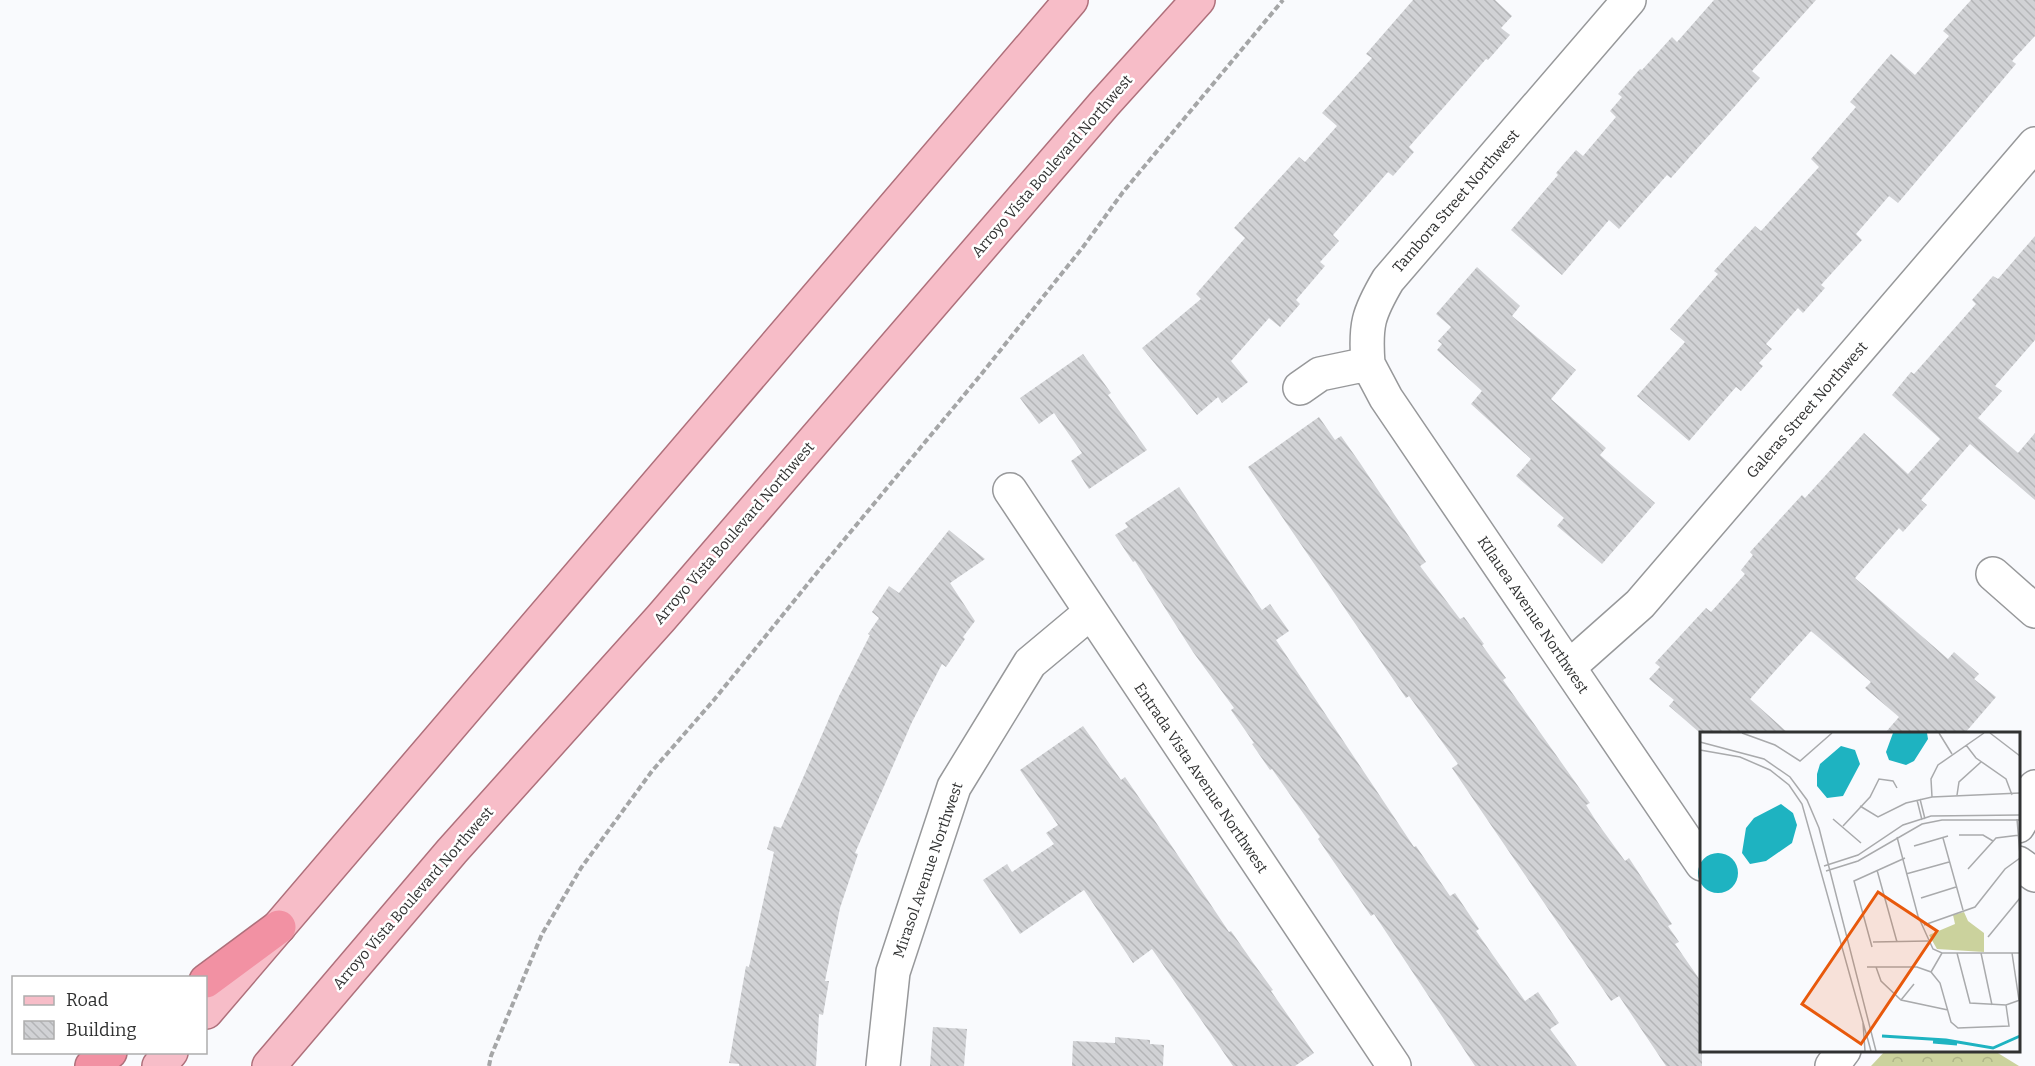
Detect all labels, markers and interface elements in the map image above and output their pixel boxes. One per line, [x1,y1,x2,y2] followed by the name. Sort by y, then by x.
[968,71,1136,261] street label: Arroyo Vista Boulevard Northwest
[1389,125,1524,276] street label: Tambora Street Northwest
[1743,338,1872,482] street label: Galeras Street Northwest
[650,438,818,628] street label: Arroyo Vista Boulevard Northwest
[1474,533,1593,698] street label: KIlauea Avenue Northwest
[1130,679,1272,877] street label: Entrada Vista Avenue Northwest
[1700,732,2020,1051] inset map
[889,779,967,960] street label: Mirasol Avenue Northwest
[329,803,497,993] street label: Arroyo Vista Boulevard Northwest
[12,976,207,1054] legend
[66,989,109,1011] text: Road
[66,1019,137,1041] text: Building

